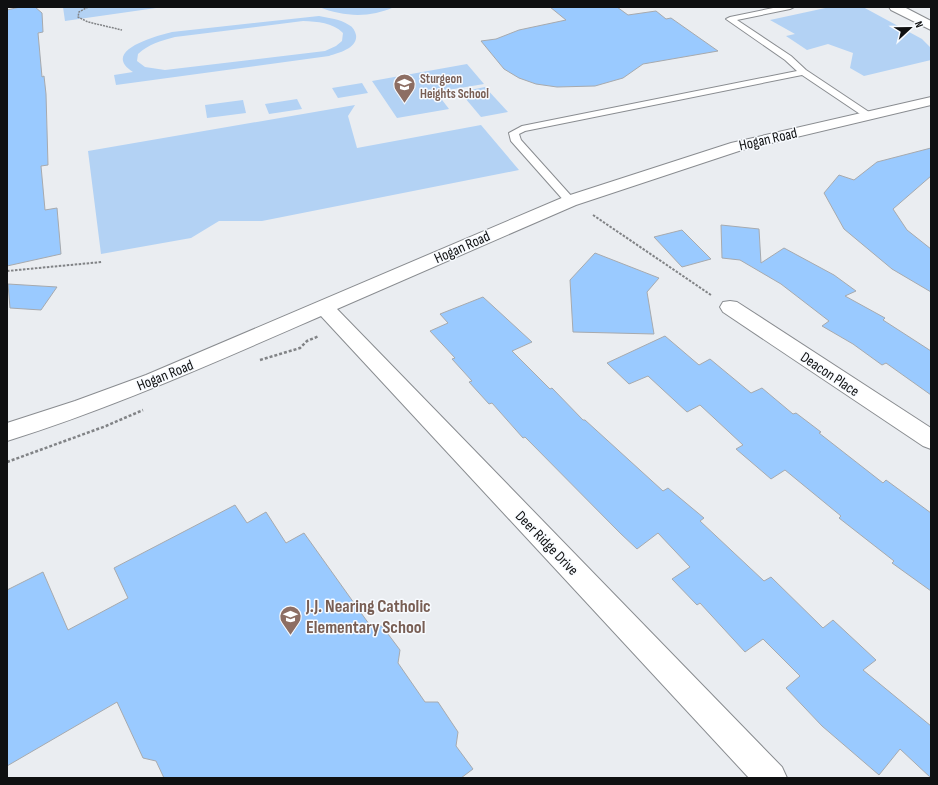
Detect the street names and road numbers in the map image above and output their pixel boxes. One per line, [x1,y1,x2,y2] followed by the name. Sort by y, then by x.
[737,124,799,155] street label: Hogan Road
[431,227,493,268] street label: Hogan Road
[797,348,863,401] street label: Deacon Place
[134,356,196,395] street label: Hogan Road
[511,507,582,580] street label: Deer Ridge Drive

